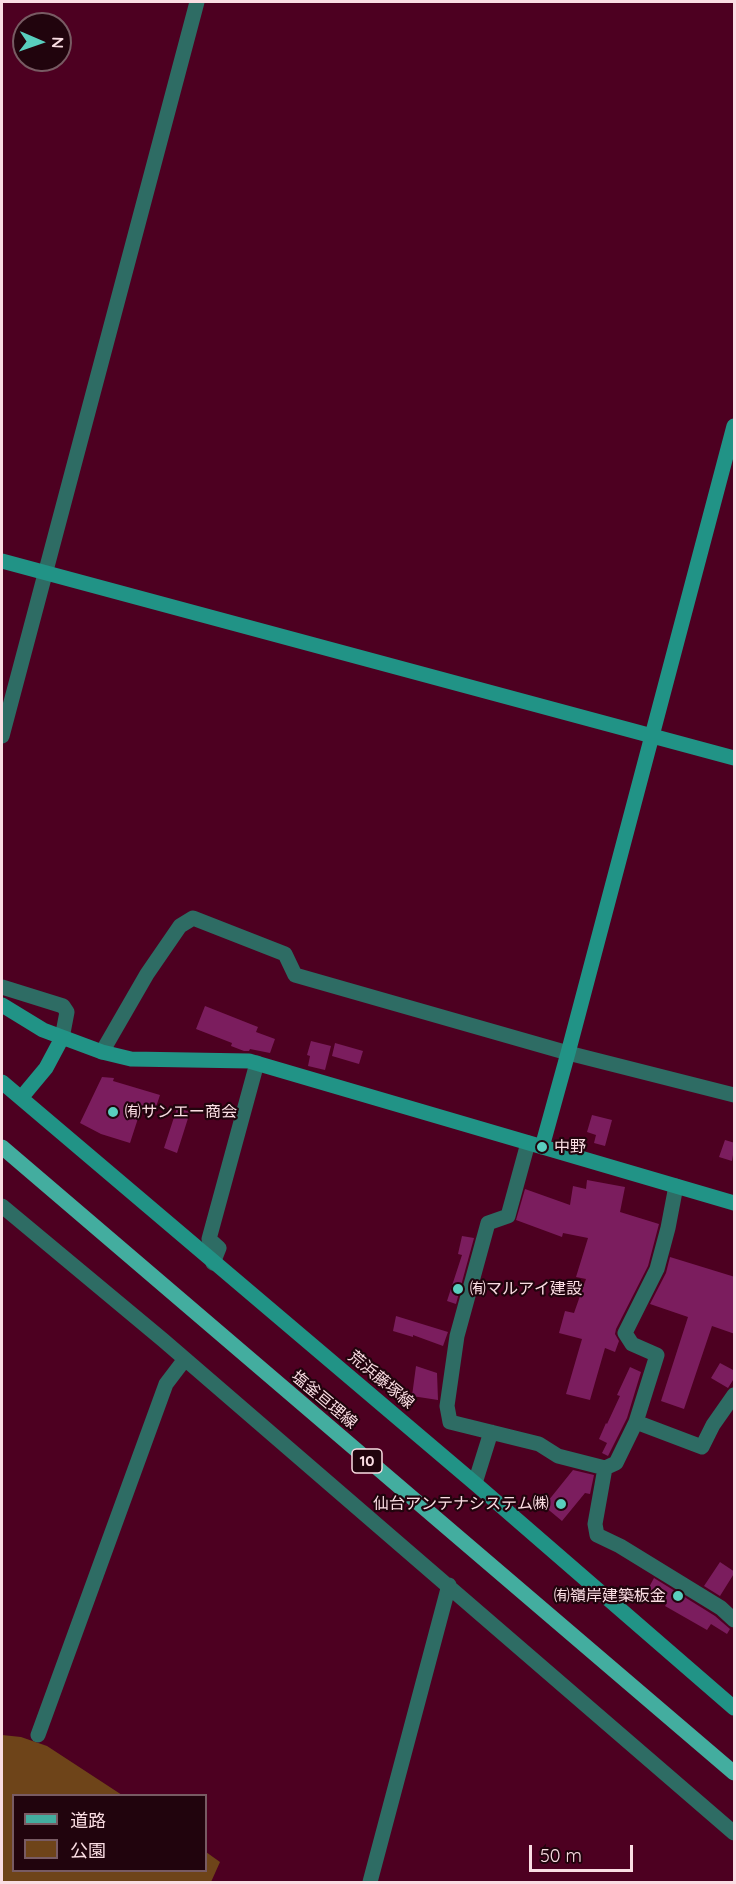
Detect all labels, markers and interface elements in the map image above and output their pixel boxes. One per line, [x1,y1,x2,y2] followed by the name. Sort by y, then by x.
[12,12,72,72] north arrow
[48,36,68,49] text: N
[125,1102,237,1122] place label: ㈲サンエー商会
[106,1105,120,1119] marker: ㈲サンエー商会
[554,1137,586,1157] place label: 中野
[535,1140,549,1154] marker: 中野
[470,1279,582,1299] place label: ㈲マルアイ建設
[451,1282,465,1296] marker: ㈲マルアイ建設
[344,1347,418,1413] street label: 荒浜藤塚線
[287,1367,361,1433] street label: 塩釜亘理線
[352,1449,382,1473] road number: 10
[373,1494,549,1514] place label: 仙台アンテナシステム㈱
[554,1497,568,1511] marker: 仙台アンテナシステム㈱
[554,1586,666,1606] place label: ㈲嶺岸建築板金
[671,1589,685,1603] marker: ㈲嶺岸建築板金
[12,1794,207,1872] legend
[70,1809,106,1832] text: 道路
[532,1833,636,1871] scale bar
[70,1839,106,1862] text: 公園
[540,1844,582,1867] text: 50 m

